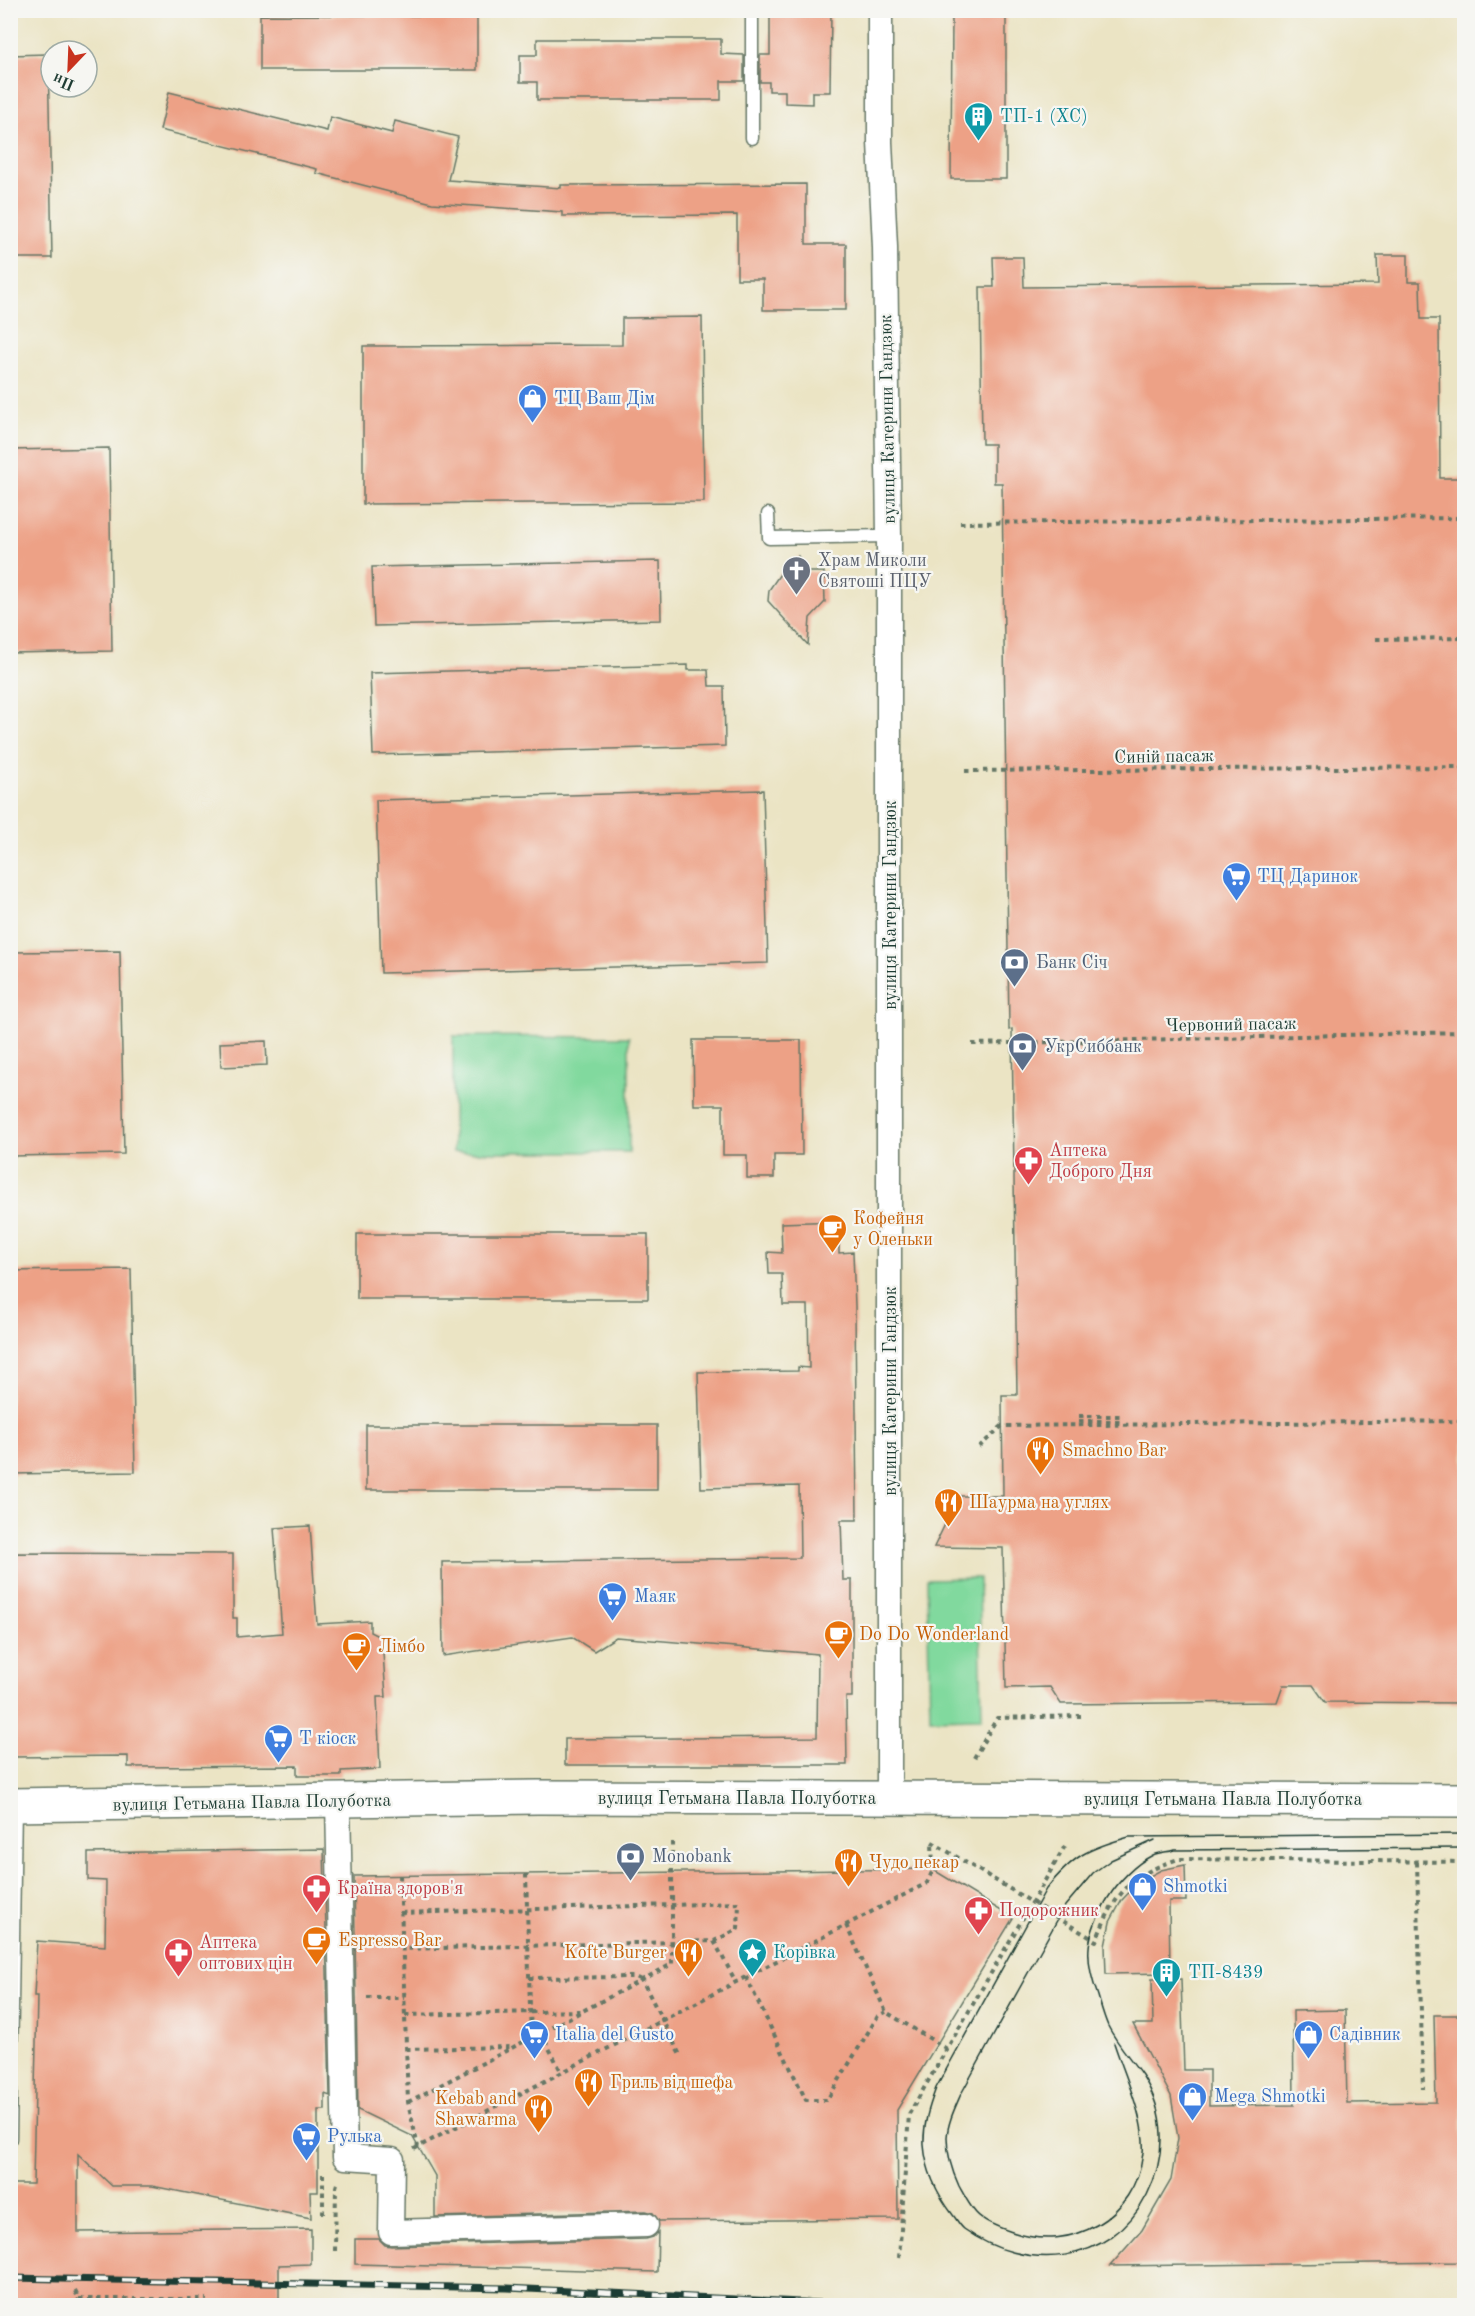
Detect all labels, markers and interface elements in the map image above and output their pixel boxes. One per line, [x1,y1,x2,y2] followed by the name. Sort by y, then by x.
[39,39,99,99] north arrow
[51,69,77,93] text: Пн
[963,100,995,142] building icon: ТП-1 (ХС)
[1000,107,1088,126] place label: ТП-1 (ХС)
[877,314,899,524] street label: вулиця Катерини Гандзюк
[517,382,549,424] shop icon: ТЦ Ваш Дім
[554,390,655,408] place label: ТЦ Ваш Дім
[818,552,932,591] place label: Храм Миколи Святоші ПЦУ
[781,554,813,596] church icon: Храм Миколи Святоші ПЦУ
[1114,747,1214,767] street label: Синій пасаж
[882,800,900,1010] street label: вулиця Катерини Гандзюк
[1220,860,1252,902] supermarket icon: ТЦ Даринок
[1257,868,1358,886] place label: ТЦ Даринок
[999,946,1031,988] bank icon: Банк Січ
[1036,954,1108,972] place label: Банк Січ
[1165,1015,1297,1035] street label: Червоний пасаж
[1007,1030,1039,1072] bank icon: УкрСиббанк
[1044,1038,1142,1056] place label: УкрСиббанк
[1049,1142,1152,1181] place label: Аптека Доброго Дня
[1012,1144,1044,1186] pharmacy icon: Аптека Доброго Дня
[853,1210,933,1249] place label: Кофейня у Оленьки
[816,1212,848,1254] cafe icon: Кофейня у Оленьки
[882,1286,900,1496] street label: вулиця Катерини Гандзюк
[1025,1434,1057,1476] restaurant icon: Smachno Bar
[1062,1442,1167,1460] place label: Smachno Bar
[932,1486,964,1528] restaurant icon: Шаурма на углях
[969,1494,1109,1512] place label: Шаурма на углях
[597,1580,629,1622] supermarket icon: Маяк
[634,1588,676,1606] place label: Маяк
[822,1618,854,1660] cafe icon: Do Do Wonderland
[859,1626,1009,1644] place label: Do Do Wonderland
[341,1630,373,1672] cafe icon: Лімбо
[378,1638,425,1656] place label: Лімбо
[262,1722,294,1764] supermarket icon: Т кіоск
[299,1730,357,1748] place label: Т кіоск
[598,1790,876,1808] street label: вулиця Гетьмана Павла Полуботка
[1084,1791,1362,1809] street label: вулиця Гетьмана Павла Полуботка
[113,1792,392,1814] street label: вулиця Гетьмана Павла Полуботка
[615,1840,647,1882] bank icon: Monobank
[832,1846,864,1888] restaurant icon: Чудо пекар
[652,1848,732,1866] place label: Monobank
[869,1854,959,1872] place label: Чудо пекар
[1126,1870,1158,1912] shop icon: Shmotki
[300,1872,332,1914] pharmacy icon: Країна здоров'я
[1163,1878,1228,1896] place label: Shmotki
[337,1880,463,1898] place label: Країна здоров'я
[962,1894,994,1936] pharmacy icon: Подорожник
[999,1902,1099,1920] place label: Подорожник
[301,1924,333,1966] cafe icon: Espresso Bar
[338,1932,442,1950] place label: Espresso Bar
[199,1934,293,1973] place label: Аптека оптових цін
[162,1936,194,1978] pharmacy icon: Аптека оптових цін
[672,1936,704,1978] restaurant icon: Kofte Burger
[736,1936,768,1978] place icon: Корівка
[564,1944,668,1962] place label: Kofte Burger
[773,1944,836,1962] place label: Корівка
[1151,1956,1183,1998] building icon: ТП-8439
[1188,1964,1263,1982] place label: ТП-8439
[518,2018,550,2060] supermarket icon: Italia del Gusto
[1292,2018,1324,2060] shop icon: Садівник
[555,2026,674,2044] place label: Italia del Gusto
[1329,2026,1401,2044] place label: Садівник
[573,2066,605,2108] restaurant icon: Гриль від шефа
[610,2074,734,2093] place label: Гриль від шефа
[1177,2080,1209,2122] shop icon: Mega Shmotki
[1214,2088,1326,2106] place label: Mega Shmotki
[435,2090,517,2129] place label: Kebab and Shawarma
[522,2092,554,2134] restaurant icon: Kebab and Shawarma
[290,2120,322,2162] supermarket icon: Рулька
[327,2128,382,2146] place label: Рулька

